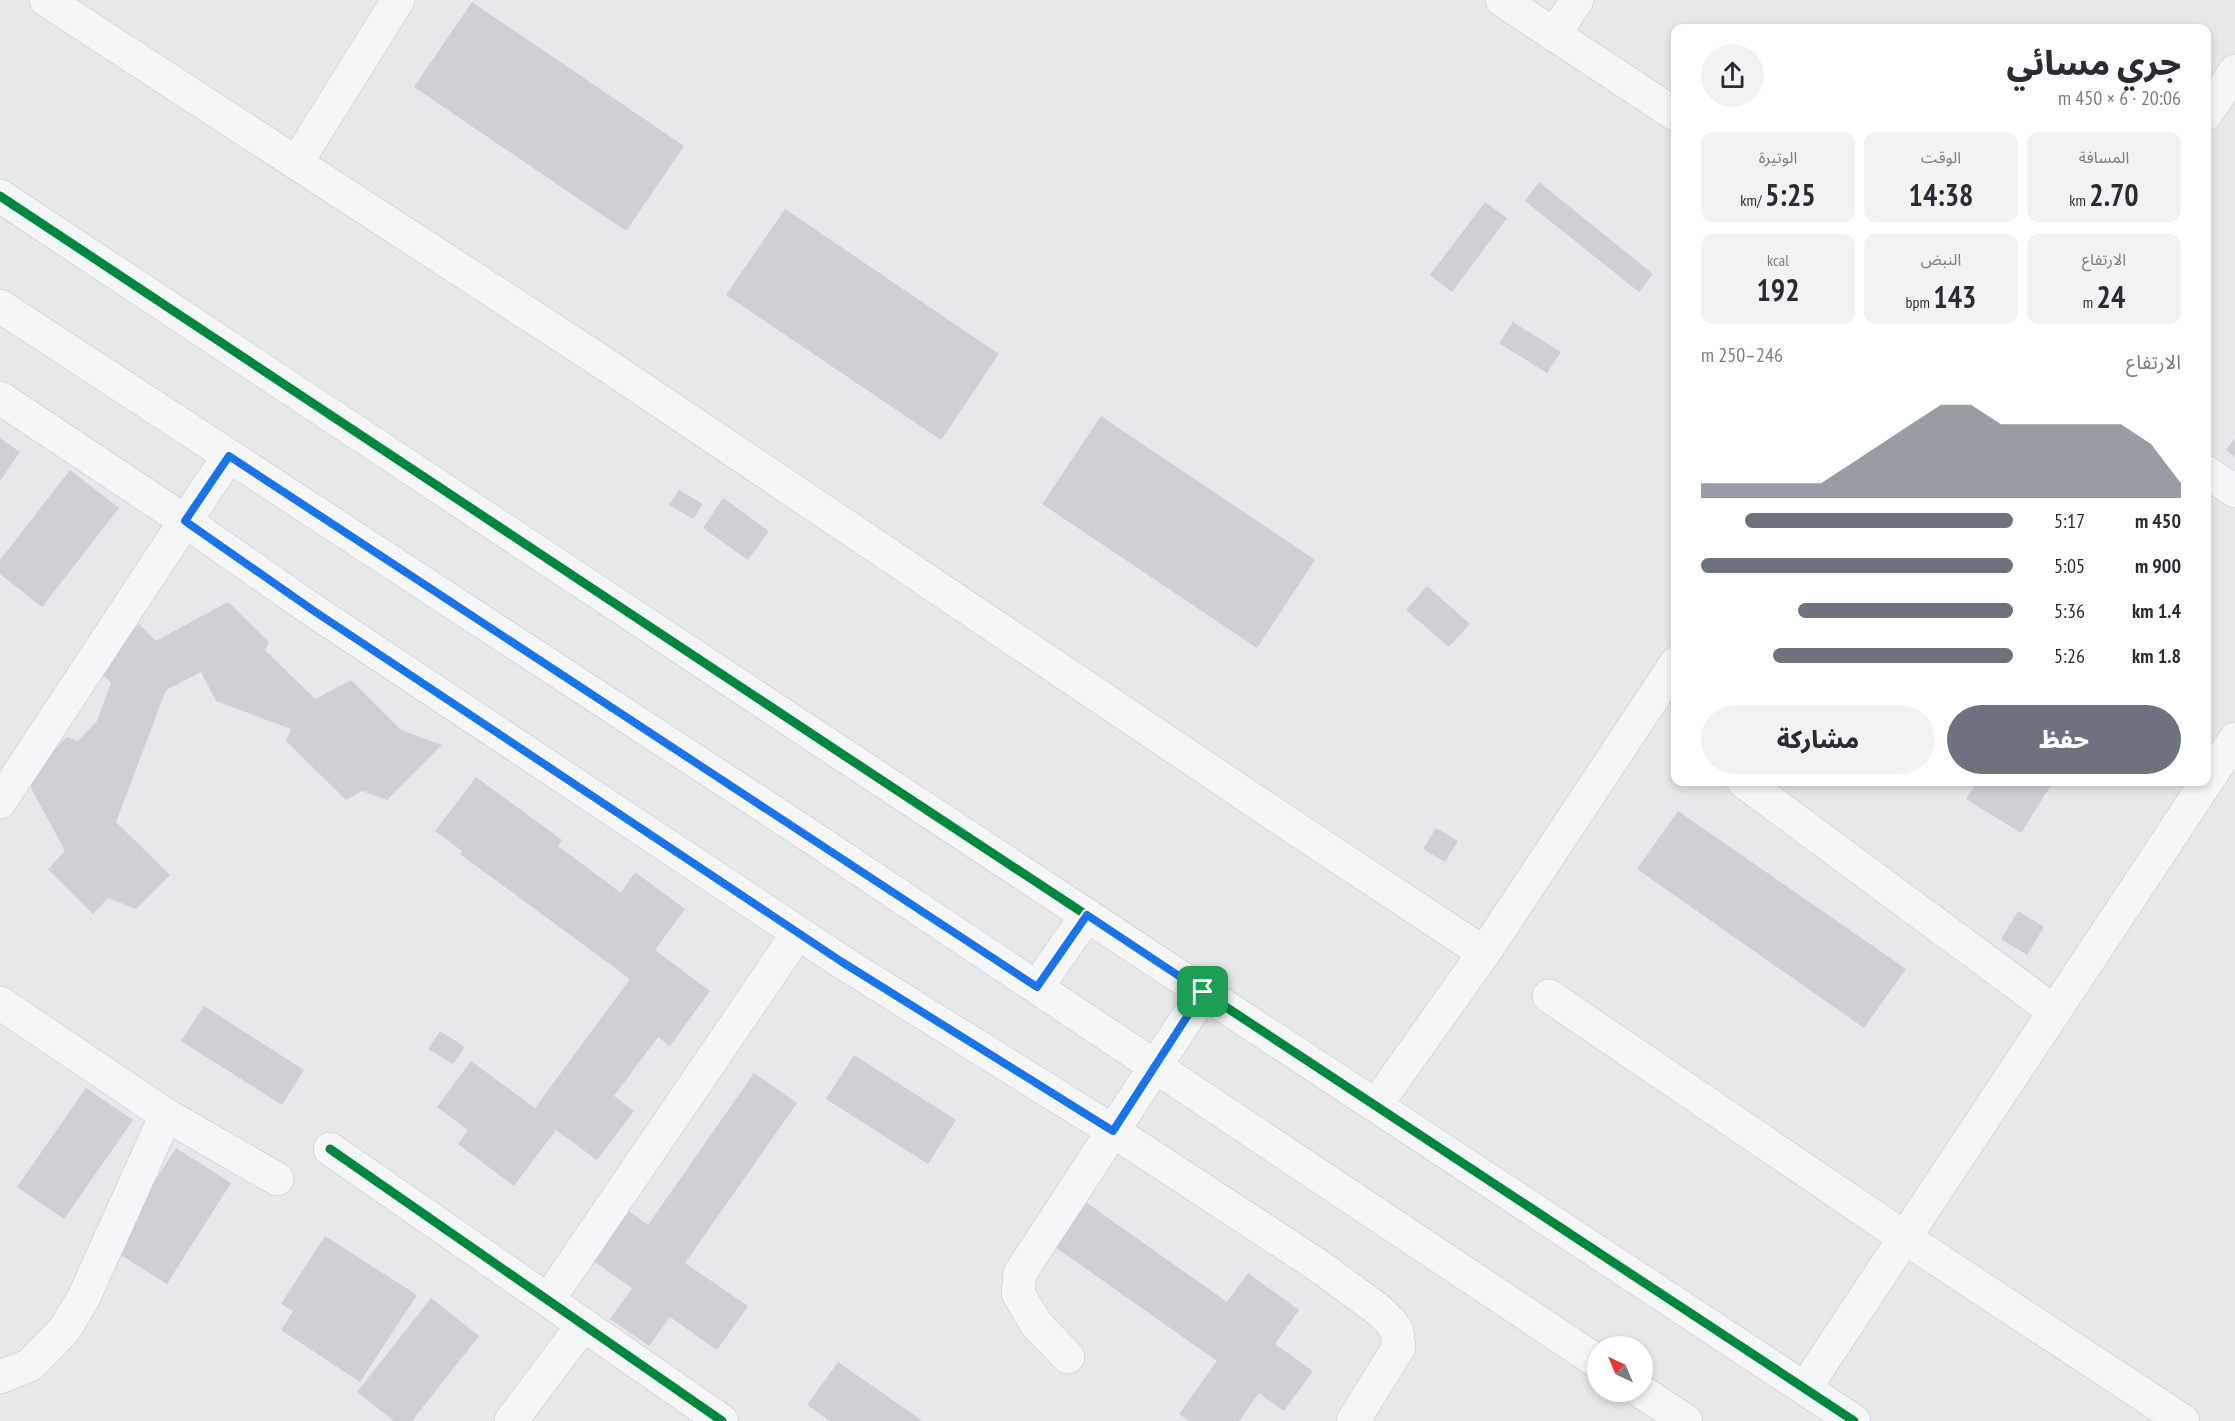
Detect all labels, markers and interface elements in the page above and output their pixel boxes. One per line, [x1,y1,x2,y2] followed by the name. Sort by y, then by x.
[2006,41,2181,84] text: جري مسائي
[1701,44,1764,107] button: share
[2058,85,2181,111] text: 20:06 · 6 × 450 m
[1759,147,1797,167] text: الوتيرة
[1921,147,1961,167] text: الوقت
[2079,147,2129,167] text: المسافة
[1765,175,1816,214] text: 5:25
[1909,175,1973,214] text: 14:38
[2089,175,2139,214] text: 2.70
[1740,190,1765,210] text: /km
[2069,190,2089,210] text: km
[1921,249,1961,269] text: النبض
[2082,249,2126,269] text: الارتفاع
[1767,250,1789,270] text: kcal
[1756,270,1800,309] text: 192
[1933,277,1976,316] text: 143
[2097,277,2125,316] text: 24
[1906,292,1933,312] text: bpm
[2083,292,2097,312] text: m
[1701,342,1783,368] text: 246–250 m
[2126,349,2181,375] text: الارتفاع
[2054,508,2085,534] text: 5:17
[2135,508,2181,534] text: 450 m
[2054,553,2085,579] text: 5:05
[2135,553,2181,579] text: 900 m
[2054,598,2085,624] text: 5:36
[2132,598,2181,624] text: 1.4 km
[2054,643,2085,669] text: 5:26
[2132,643,2181,669] text: 1.8 km
[1701,705,1935,774] button: مشاركة
[1947,705,2181,774] button: حفظ
[1177,966,1228,1017] pin
[1186,975,1219,1008] icon: arrive
[1587,1336,1653,1402] north arrow
[1587,1336,1653,1402] map controls

